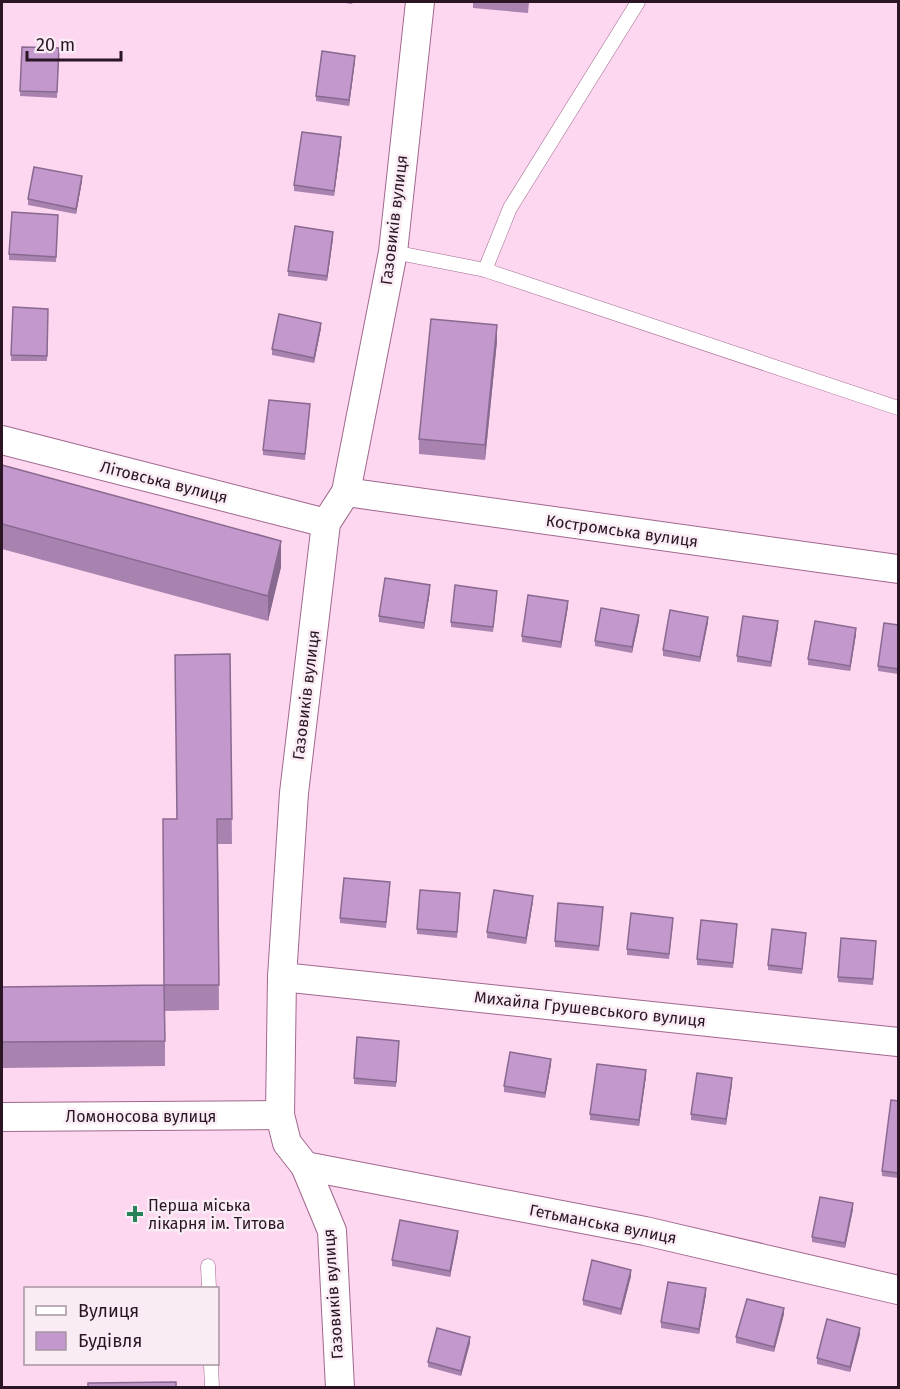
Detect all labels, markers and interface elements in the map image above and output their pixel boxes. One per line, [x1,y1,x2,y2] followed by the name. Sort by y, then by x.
[27,24,122,62] scale bar
[36,34,75,56] text: 20 m
[377,154,411,286] street label: Газовиків вулиця
[98,457,230,507] street label: Літовська вулиця
[545,511,699,551] street label: Костромська вулиця
[289,629,323,761] street label: Газовиків вулиця
[473,987,707,1031] street label: Михайла Грушевського вулиця
[66,1107,216,1126] street label: Ломоносова вулиця
[148,1196,285,1233] place label: Перша міська лікарня ім. Титова
[528,1200,678,1248] street label: Гетьманська вулиця
[126,1205,144,1223] marker: Перша міська лікарня ім. Титова
[319,1228,347,1360] street label: Газовиків вулиця
[24,1287,219,1365] legend
[78,1300,139,1322] text: Вулиця
[78,1330,142,1352] text: Будівля

